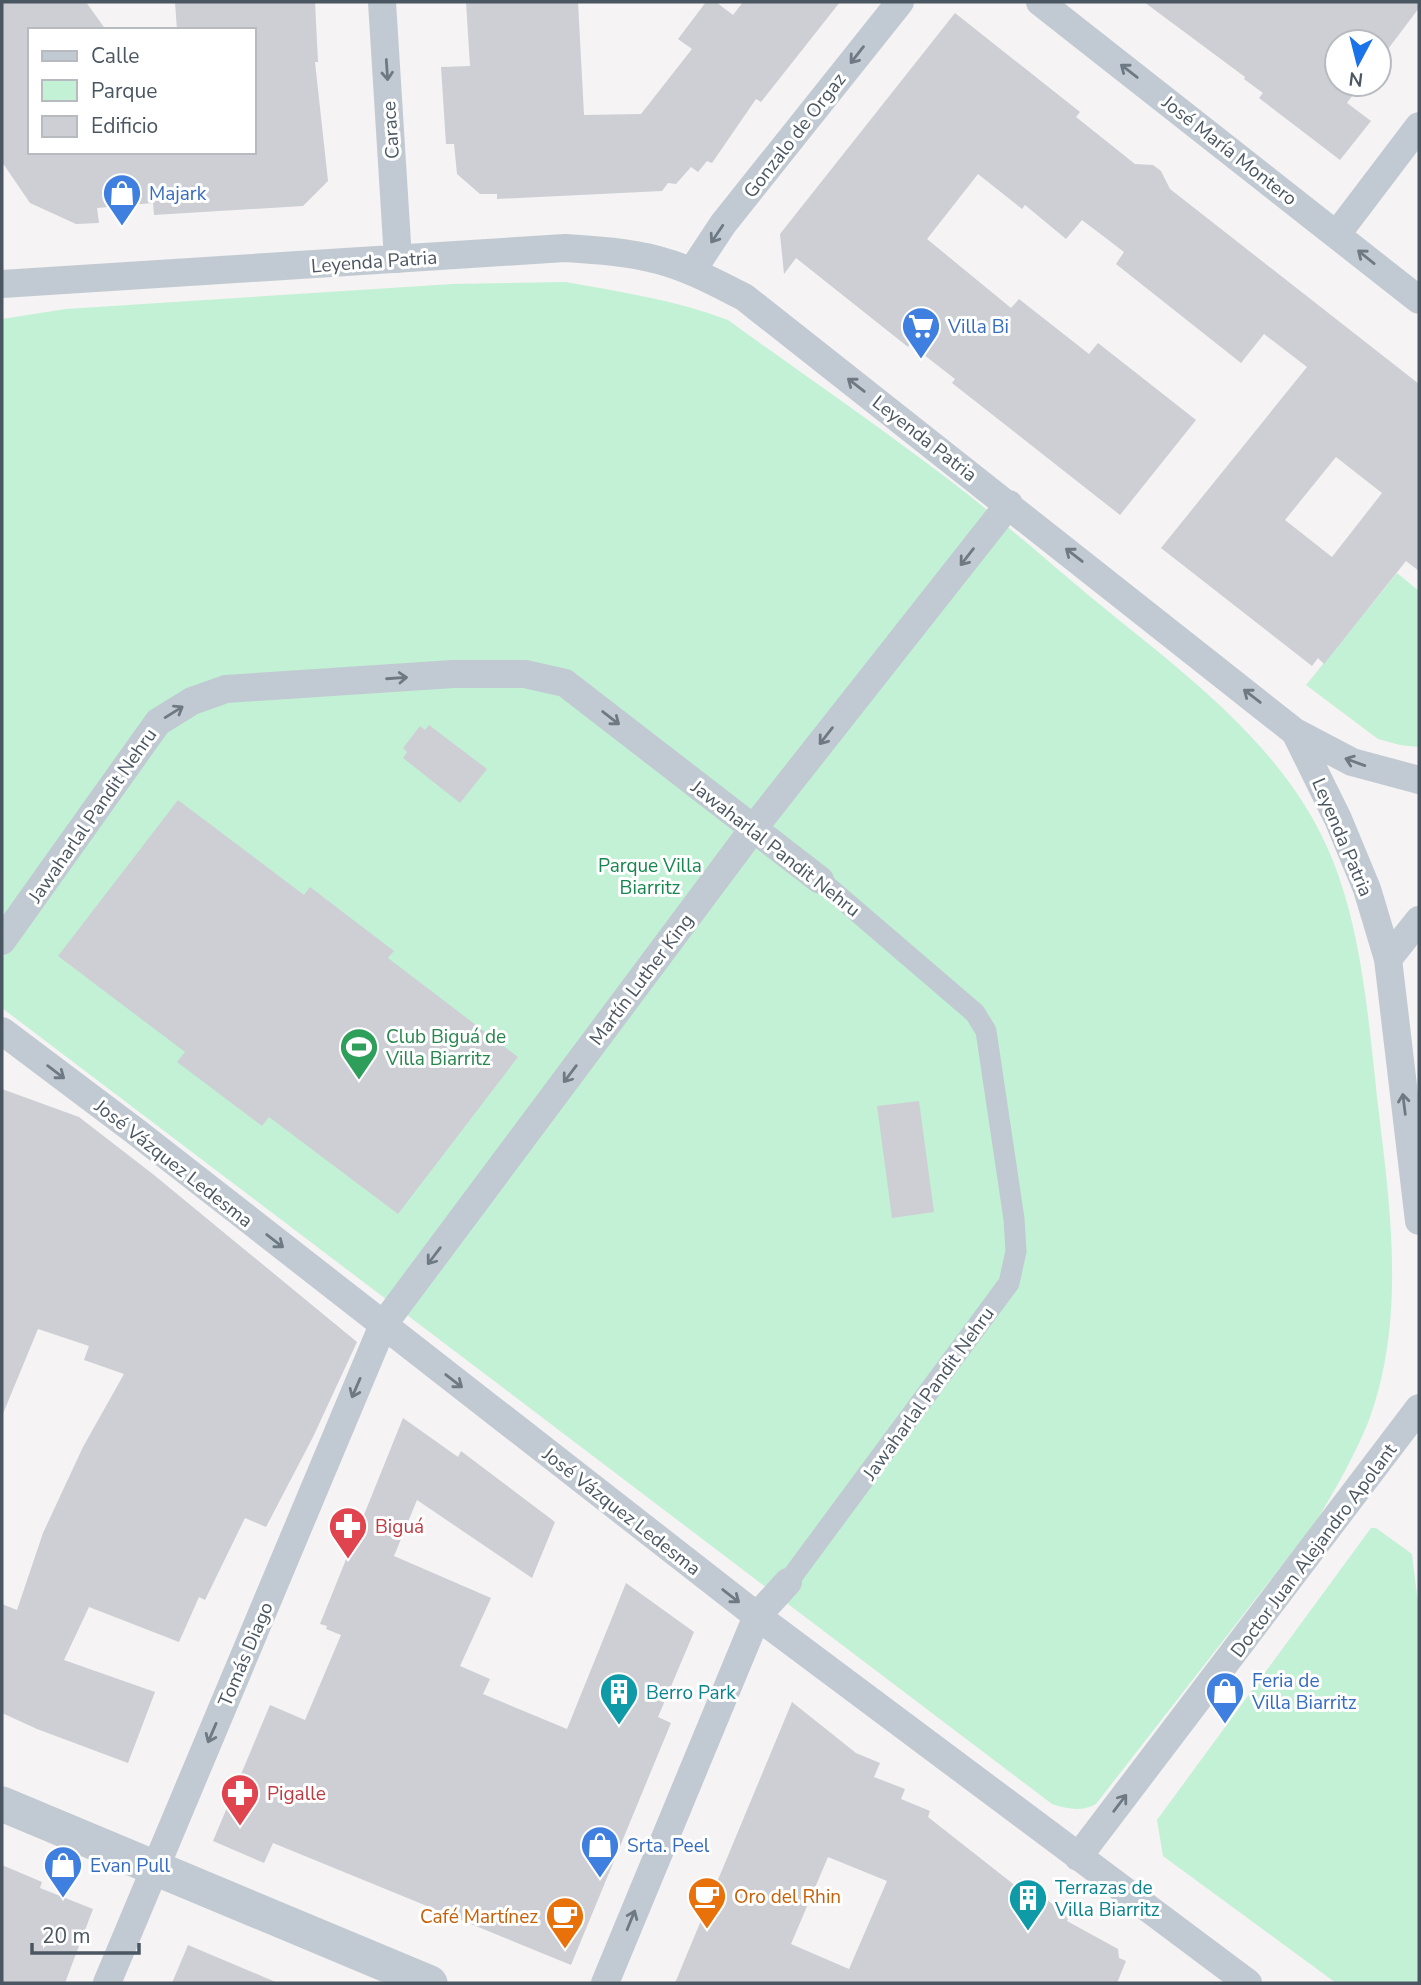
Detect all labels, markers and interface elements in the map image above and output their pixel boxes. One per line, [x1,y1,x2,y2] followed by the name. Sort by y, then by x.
[28,28,256,154] legend
[1323,28,1393,98] north arrow
[91,42,139,70] text: Calle
[850,46,865,64] one-way arrow
[380,58,393,81] one-way arrow
[1121,64,1139,79] one-way arrow
[1347,65,1365,93] text: N
[738,67,852,204] street label: Gonzalo de Orgaz
[91,77,158,105] text: Parque
[1156,89,1302,212] street label: José María Montero
[376,100,406,160] street label: Carace
[91,112,158,140] text: Edificio
[101,172,143,227] shop icon: Majark
[149,181,207,207] place label: Majark
[710,224,724,243] one-way arrow
[310,245,438,279] street label: Leyenda Patria
[1358,250,1376,265] one-way arrow
[900,305,942,360] supermarket icon: Villa Bi
[947,314,1009,340] place label: Villa Bi
[848,377,866,392] one-way arrow
[867,390,982,488] street label: Leyenda Patria
[959,548,974,566] one-way arrow
[1065,548,1083,563] one-way arrow
[385,671,407,684] one-way arrow
[1244,689,1262,704] one-way arrow
[164,704,184,718] one-way arrow
[601,711,619,726] one-way arrow
[22,723,163,909] street label: Jawaharlal Pandit Nehru
[818,727,834,745] one-way arrow
[1345,755,1366,767] one-way arrow
[685,774,865,923] street label: Jawaharlal Pandit Nehru
[1305,774,1379,901] street label: Leyenda Patria
[598,853,702,901] park label: Parque Villa Biarritz
[584,908,700,1051] street label: Martín Luther King
[385,1024,506,1072] place label: Club Biguá de Villa Biarritz
[338,1026,380,1081] sports icon: Club Biguá de Villa Biarritz
[46,1064,65,1079] one-way arrow
[563,1064,578,1083] one-way arrow
[88,1093,258,1234] street label: José Vázquez Ledesma
[1398,1093,1411,1116] one-way arrow
[265,1233,284,1248] one-way arrow
[427,1246,441,1265] one-way arrow
[857,1302,1000,1486] street label: Jawaharlal Pandit Nehru
[445,1373,463,1388] one-way arrow
[349,1377,362,1398] one-way arrow
[1225,1438,1403,1663] street label: Doctor Juan Alejandro Apolant
[536,1441,706,1582] street label: José Vázquez Ledesma
[327,1505,369,1560] pharmacy icon: Biguá
[375,1514,424,1540] place label: Biguá
[721,1588,739,1603] one-way arrow
[212,1598,280,1711] street label: Tomás Diago
[1251,1668,1357,1716] place label: Feria de Villa Biarritz
[1204,1670,1246,1725] shop icon: Feria de Villa Biarritz
[598,1671,640,1726] building icon: Berro Park
[646,1680,736,1706] place label: Berro Park
[204,1722,217,1744] one-way arrow
[219,1772,261,1827] pharmacy icon: Pigalle
[267,1781,326,1807] place label: Pigalle
[1112,1794,1127,1813] one-way arrow
[579,1824,621,1879] shop icon: Srta. Peel
[627,1833,710,1859] place label: Srta. Peel
[42,1844,84,1899] shop icon: Evan Pull
[90,1853,170,1879] place label: Evan Pull
[686,1875,728,1930] cafe icon: Oro del Rhin
[1054,1875,1160,1923] place label: Terrazas de Villa Biarritz
[1007,1877,1049,1932] building icon: Terrazas de Villa Biarritz
[734,1884,841,1910] place label: Oro del Rhin
[544,1895,586,1950] cafe icon: Café Martínez
[420,1904,538,1930] place label: Café Martínez
[626,1910,639,1931] one-way arrow
[32,1912,138,1956] scale bar
[42,1922,91,1950] text: 20 m

